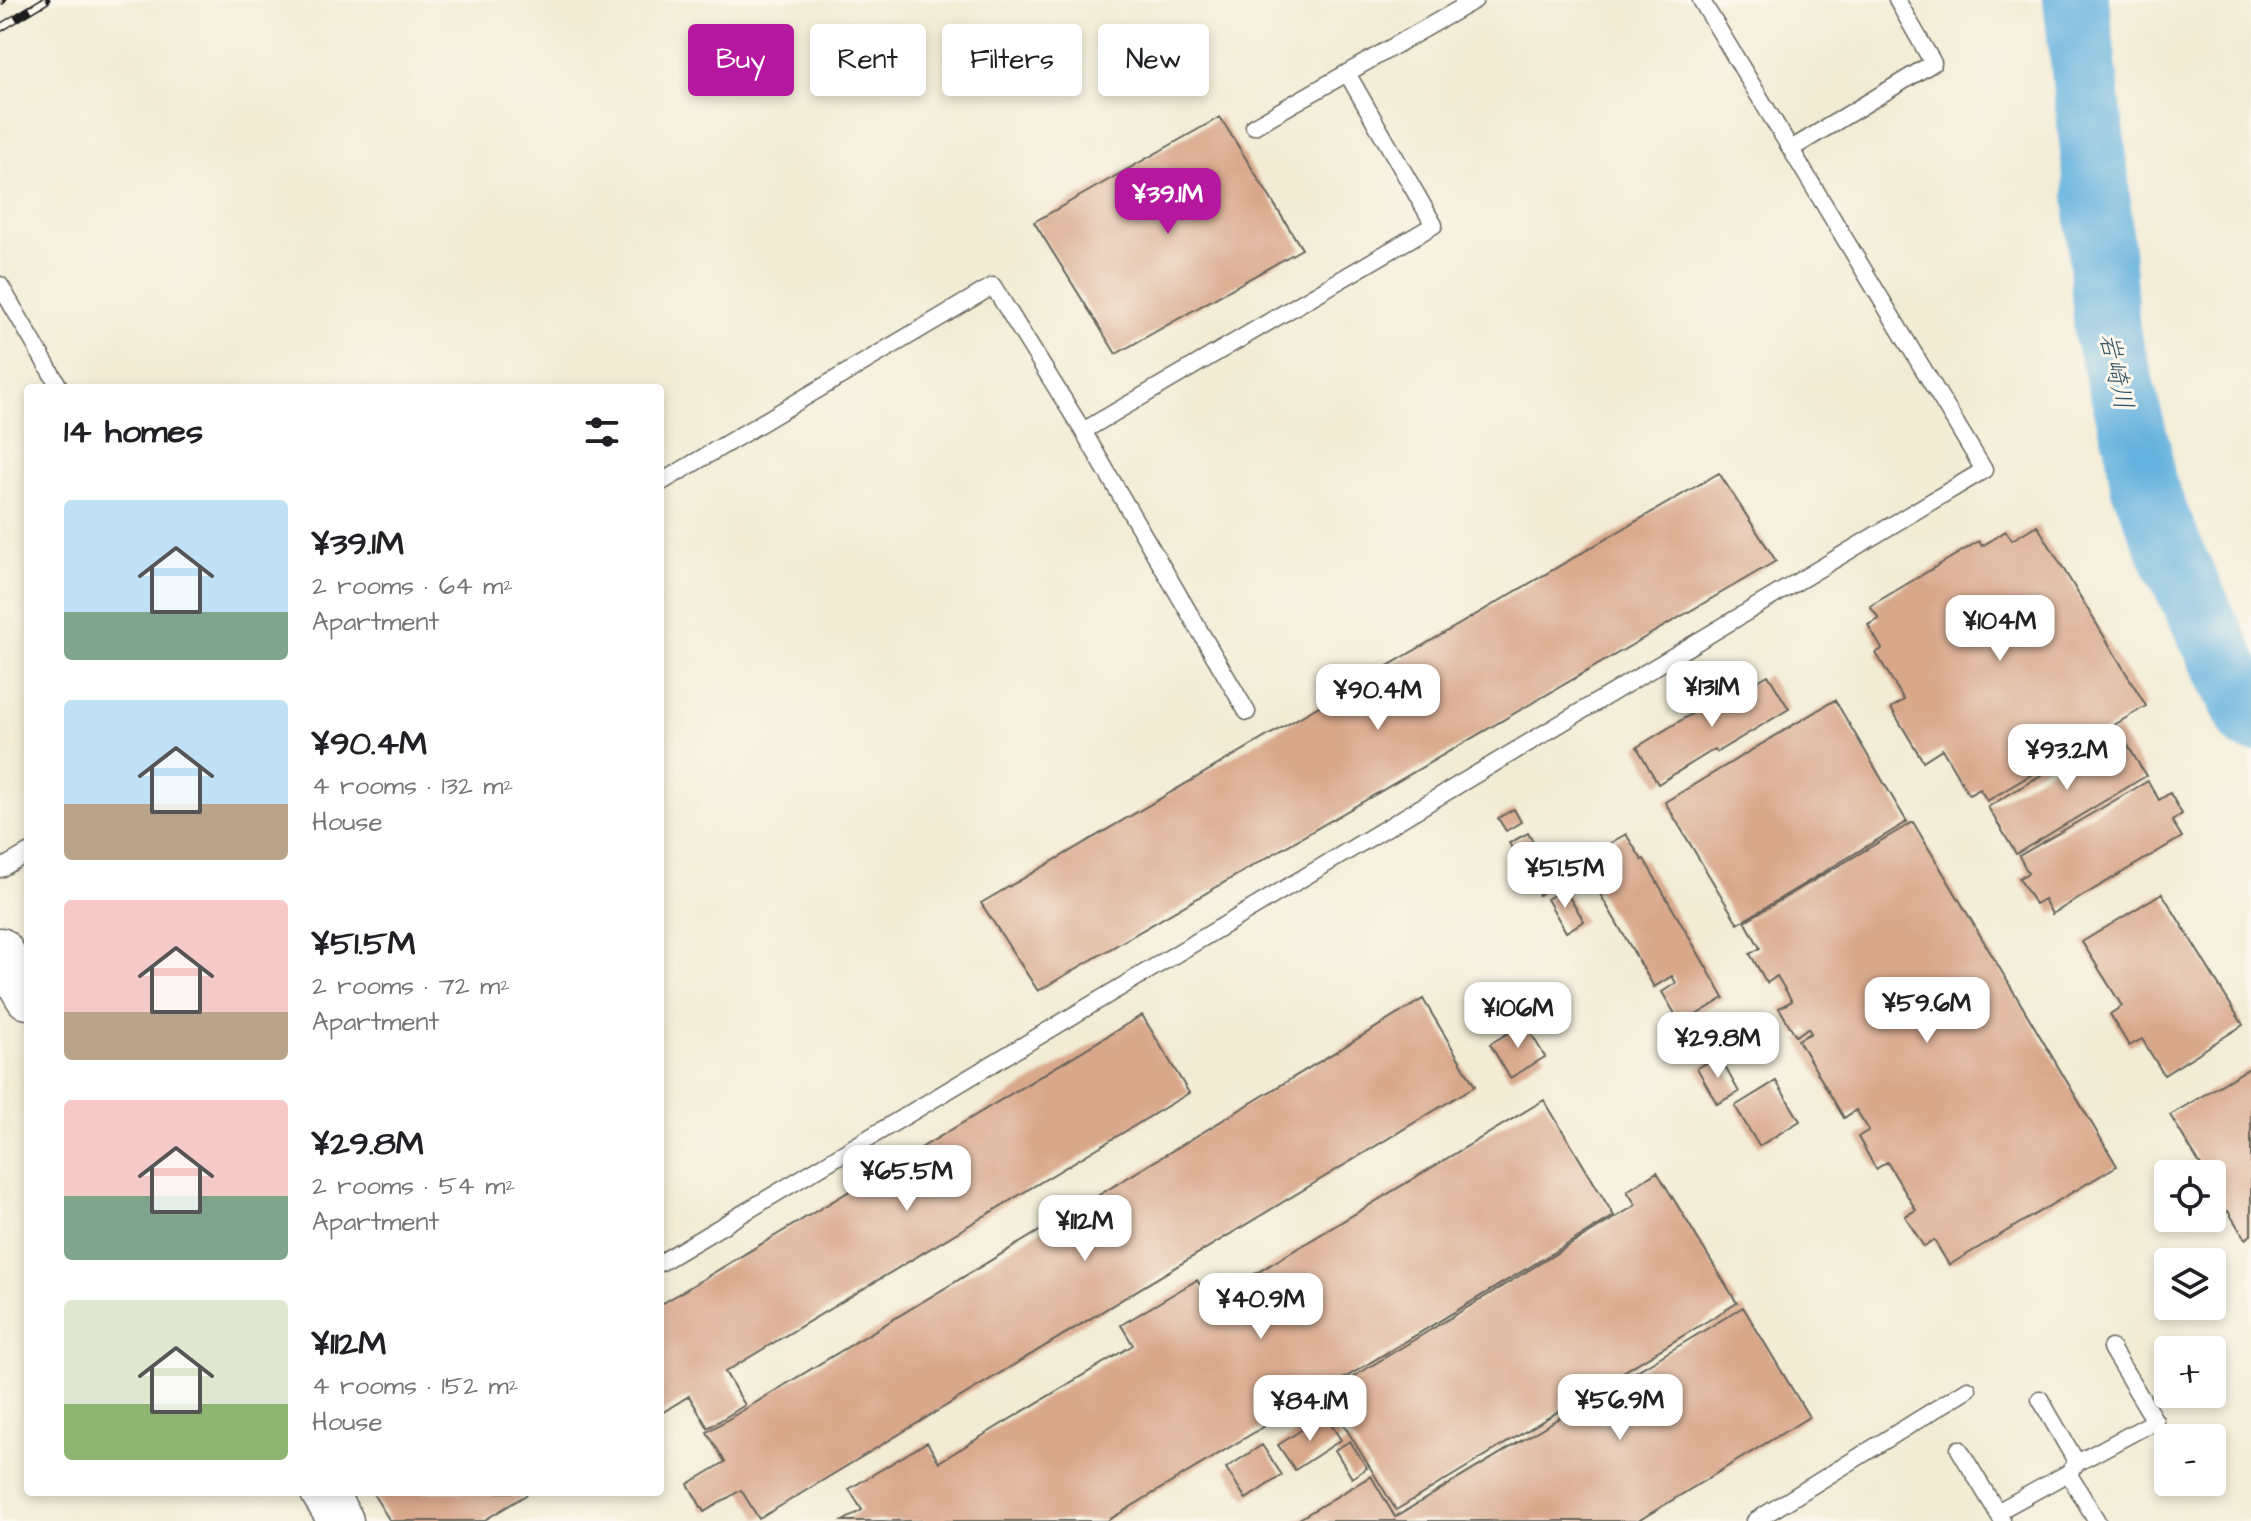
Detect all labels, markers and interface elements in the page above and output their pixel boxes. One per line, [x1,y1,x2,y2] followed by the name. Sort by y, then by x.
[688,24,794,96] chip: Buy
[810,24,926,96] chip: Rent
[942,24,1082,96] chip: Filters
[1098,24,1209,96] chip: New
[1103,168,1233,236] pin: ¥39.1M
[1133,176,1203,212] text: ¥39.1M
[2090,329,2142,413] water label: 岩崎川
[64,408,203,456] text: 14 homes
[580,410,624,454] icon: filters
[312,520,404,568] text: ¥39.1M
[128,532,224,628] icon: home
[312,568,513,604] text: 2 rooms · 64 m²
[1944,595,2056,663] pin: ¥104M
[1964,603,2036,639] text: ¥104M
[312,604,439,640] text: Apartment
[1656,661,1768,729] pin: ¥131M
[1313,664,1443,732] pin: ¥90.4M
[1684,669,1740,705] text: ¥131M
[1334,672,1422,708] text: ¥90.4M
[312,720,427,768] text: ¥90.4M
[2002,724,2132,792] pin: ¥93.2M
[128,732,224,828] icon: home
[2026,732,2108,768] text: ¥93.2M
[312,768,513,804] text: 4 rooms · 132 m²
[312,804,383,840] text: House
[1500,842,1630,910] pin: ¥51.5M
[1525,850,1605,886] text: ¥51.5M
[312,920,416,968] text: ¥51.5M
[128,932,224,1028] icon: home
[312,968,510,1004] text: 2 rooms · 72 m²
[1862,977,1992,1045] pin: ¥59.6M
[1462,982,1574,1050] pin: ¥106M
[1883,985,1971,1021] text: ¥59.6M
[1482,990,1554,1026] text: ¥106M
[312,1004,439,1040] text: Apartment
[1653,1012,1783,1080] pin: ¥29.8M
[1675,1020,1761,1056] text: ¥29.8M
[312,1120,424,1168] text: ¥29.8M
[128,1132,224,1228] icon: home
[842,1145,972,1213] pin: ¥65.5M
[861,1153,953,1189] text: ¥65.5M
[2154,1160,2226,1496] map controls
[2154,1160,2226,1232] button: locate
[312,1168,515,1204] text: 2 rooms · 54 m²
[1029,1195,1141,1263] pin: ¥112M
[1057,1203,1113,1239] text: ¥112M
[312,1204,439,1240] text: Apartment
[2154,1248,2226,1320] button: layers
[1196,1273,1326,1341] pin: ¥40.9M
[1217,1281,1305,1317] text: ¥40.9M
[312,1320,386,1368] text: ¥112M
[128,1332,224,1428] icon: home
[2154,1336,2226,1408] button: +
[312,1368,518,1404] text: 4 rooms · 152 m²
[1555,1374,1685,1442] pin: ¥56.9M
[1245,1375,1375,1443] pin: ¥84.1M
[1576,1382,1664,1418] text: ¥56.9M
[1272,1383,1348,1419] text: ¥84.1M
[312,1404,383,1440] text: House
[2154,1424,2226,1496] button: −

